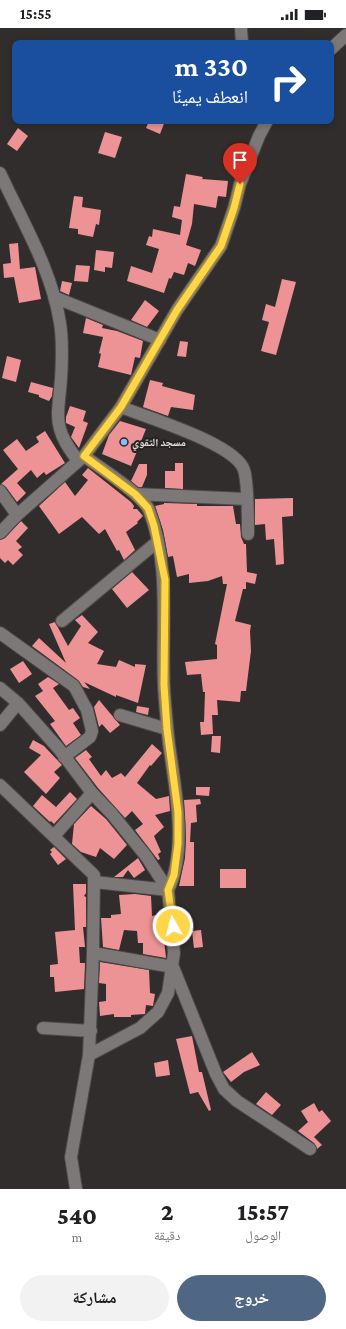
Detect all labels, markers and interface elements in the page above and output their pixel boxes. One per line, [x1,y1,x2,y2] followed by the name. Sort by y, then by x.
[20,6,52,22] text: 15:55
[175,51,248,82] text: 330 m
[262,56,314,108] icon: right
[172,87,248,107] text: انعطف يمينًا
[223,143,257,184] pin
[229,149,251,171] icon: arrive
[132,436,186,451] place label: مسجد التقوي
[119,437,129,447] marker: مسجد التقوي
[152,905,194,947] position arrow
[161,1198,174,1225] text: 2
[237,1198,289,1225] text: 15:57
[57,1202,97,1229] text: 540
[154,1228,180,1243] text: دقيقة
[245,1228,281,1243] text: الوصول
[72,1230,82,1245] text: m
[20,1275,169,1321] button: مشاركة
[177,1275,326,1321] button: خروج

